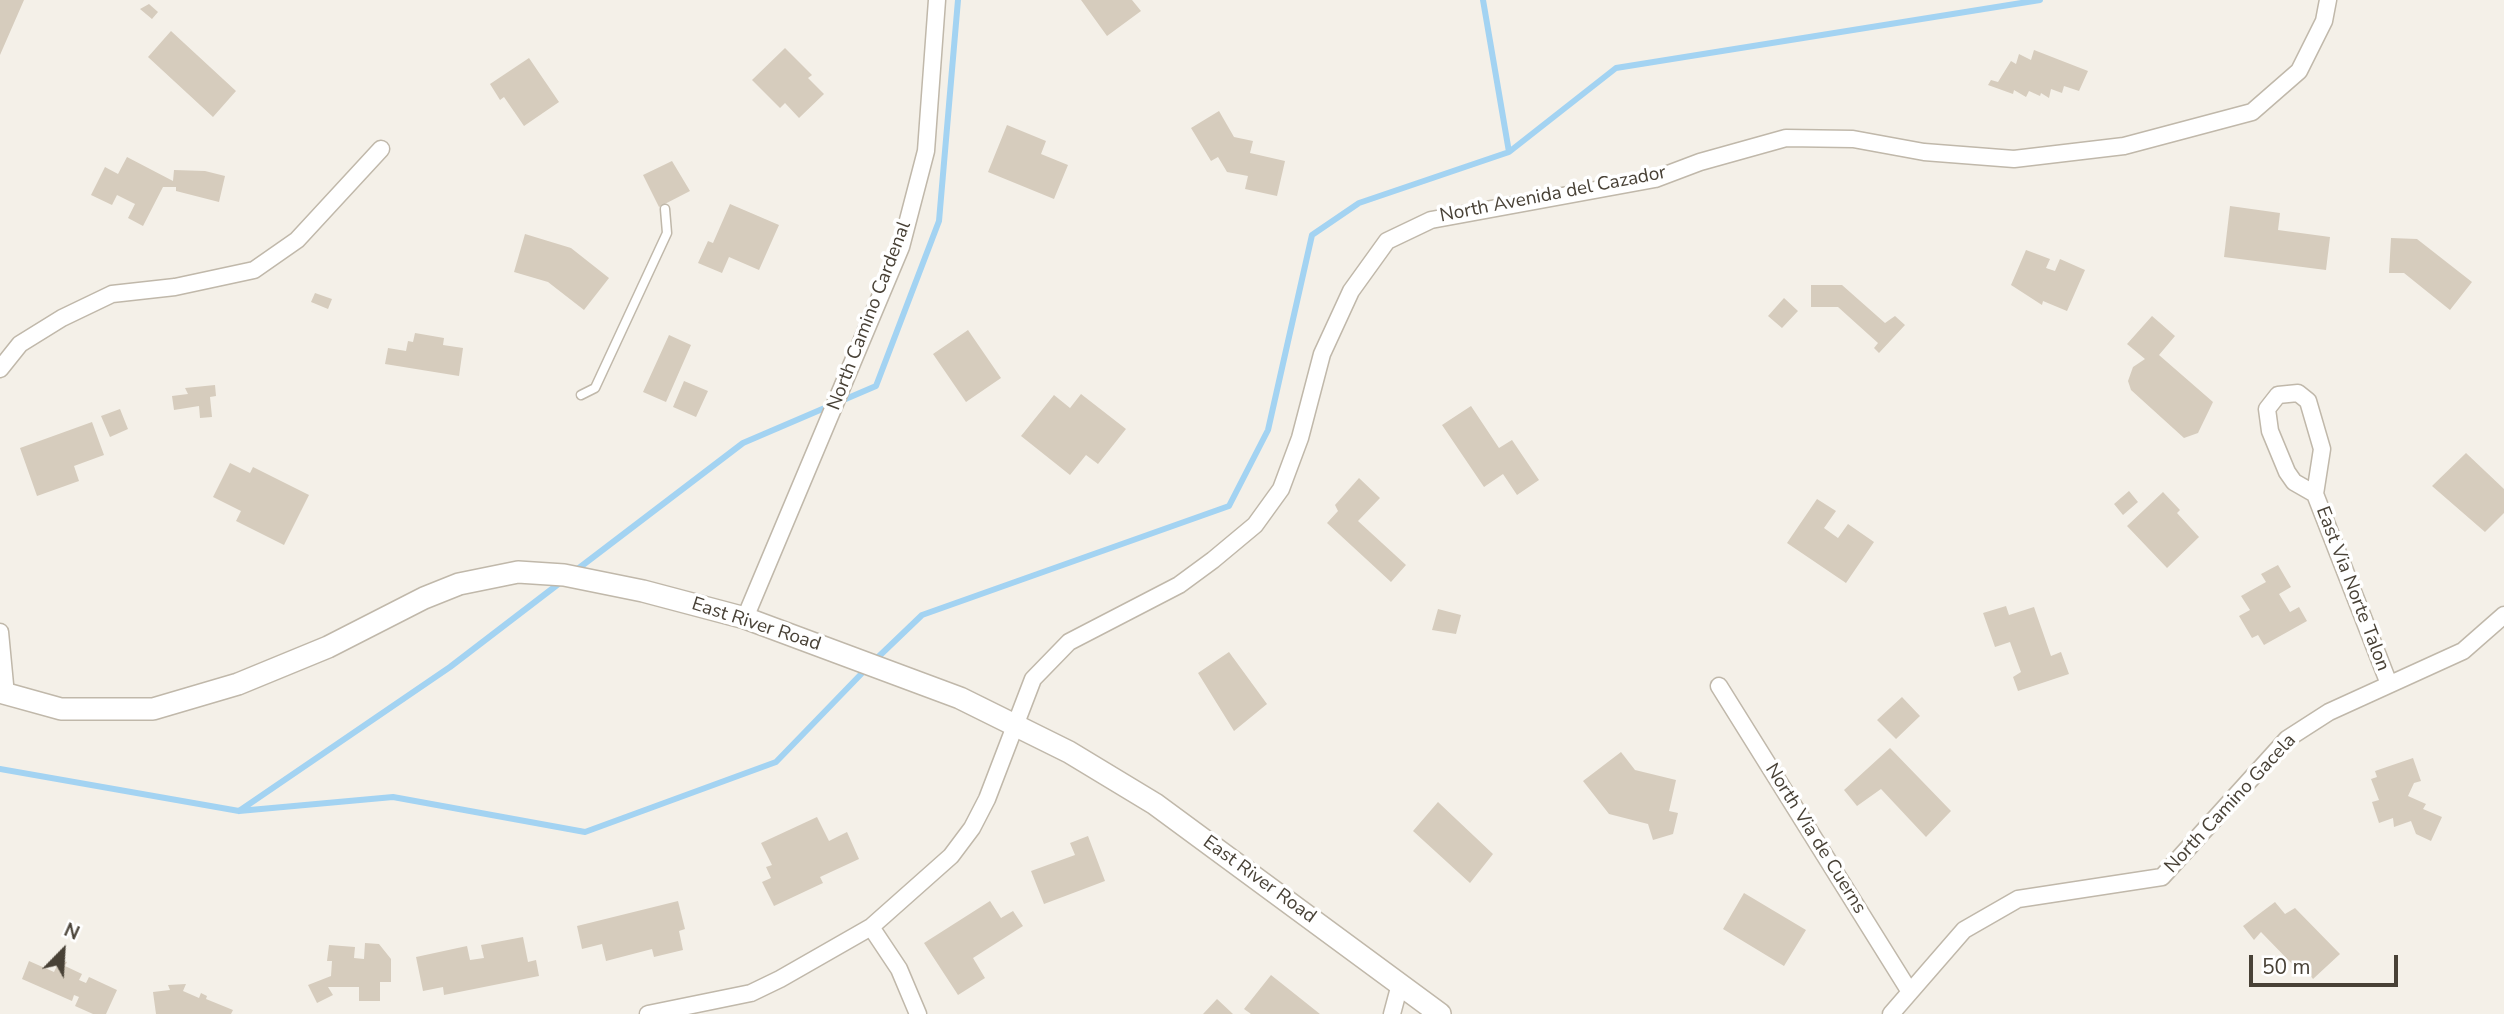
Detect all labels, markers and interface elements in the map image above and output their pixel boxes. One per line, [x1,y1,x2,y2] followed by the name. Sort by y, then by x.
[1438,162,1668,228] street label: North Avenida del Cazador
[823,218,917,414] street label: North Camino Cardenal
[2310,503,2394,675] street label: East Via Norte Talon
[689,593,823,657] street label: East River Road
[2161,730,2301,878] street label: North Camino Gacela
[1760,760,1870,918] street label: North Via de Cuerns
[1198,831,1320,929] street label: East River Road
[28,916,98,986] north arrow
[60,917,83,947] text: N
[2252,940,2401,984] scale bar
[2262,953,2311,981] text: 50 m

